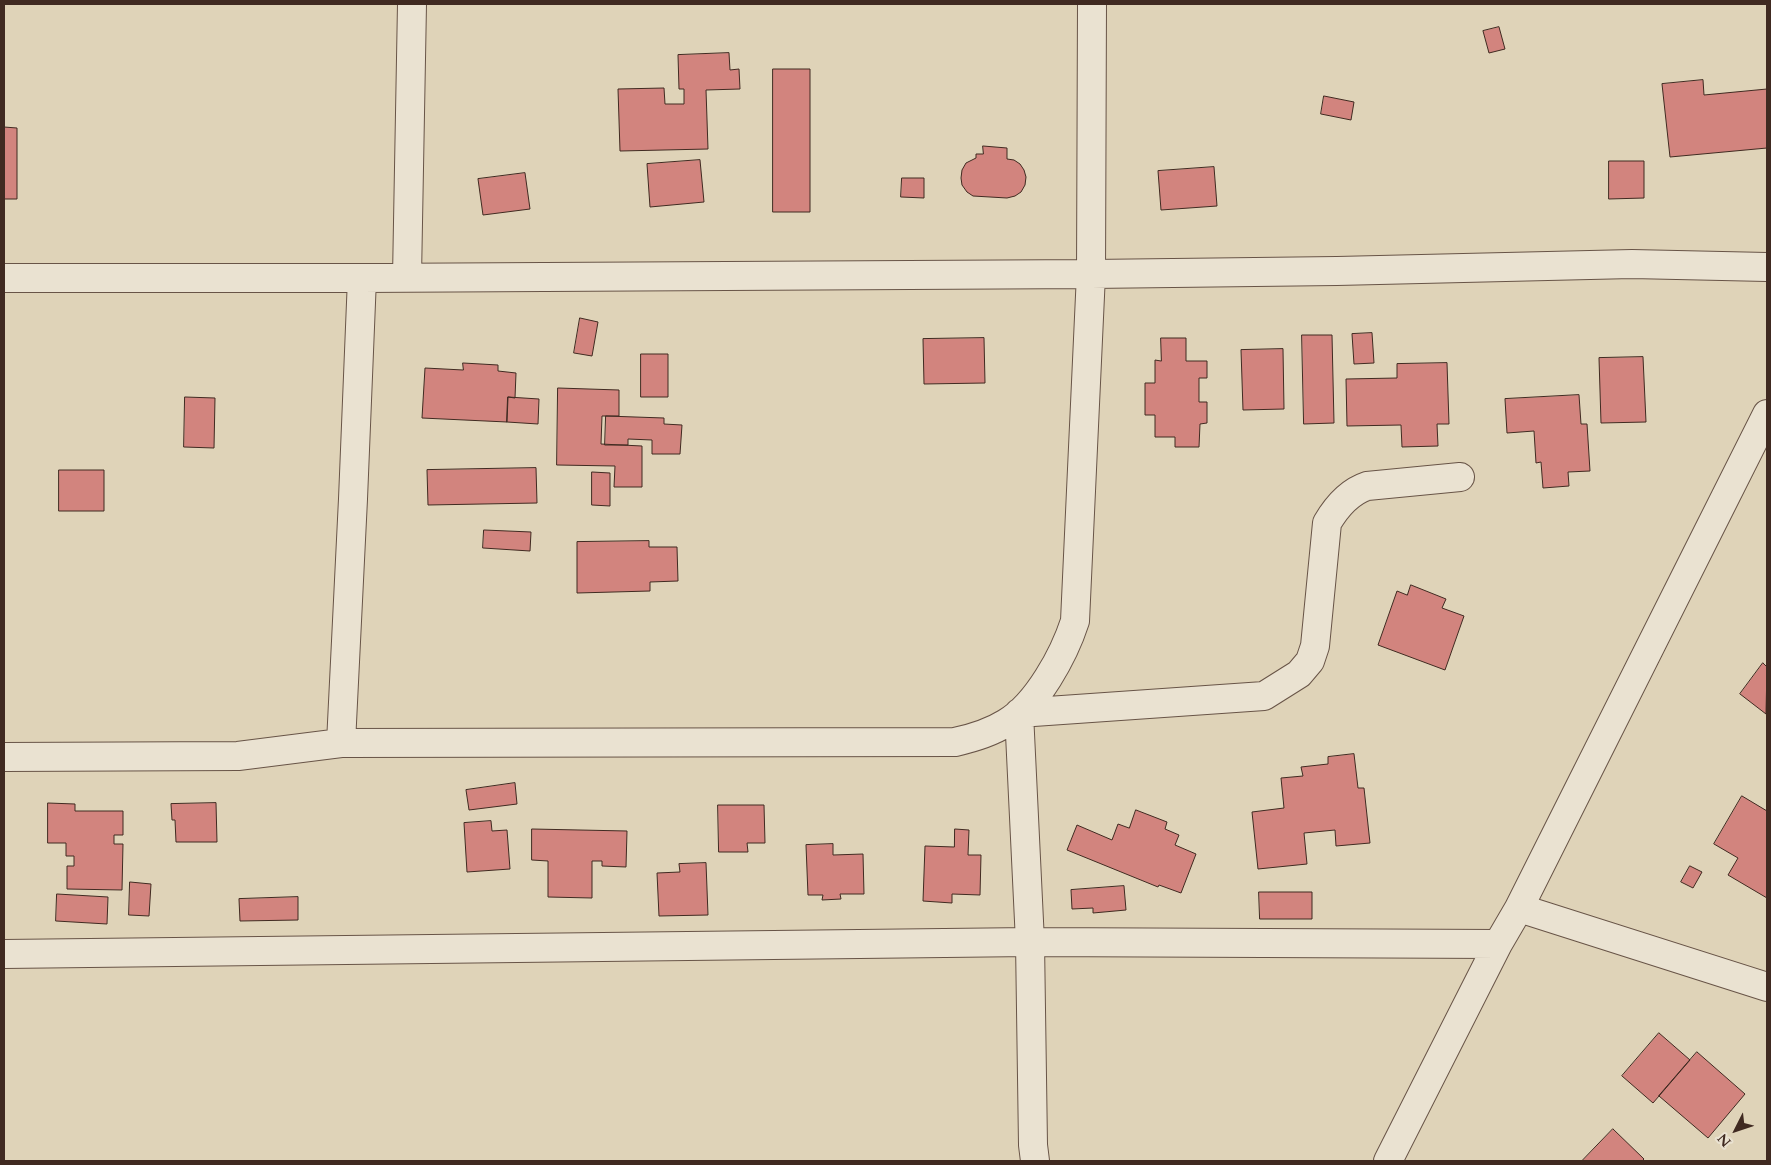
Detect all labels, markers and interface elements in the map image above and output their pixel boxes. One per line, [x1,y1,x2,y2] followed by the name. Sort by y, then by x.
[1711,1105,1761,1155] north arrow
[1713,1129,1735,1151] text: N

